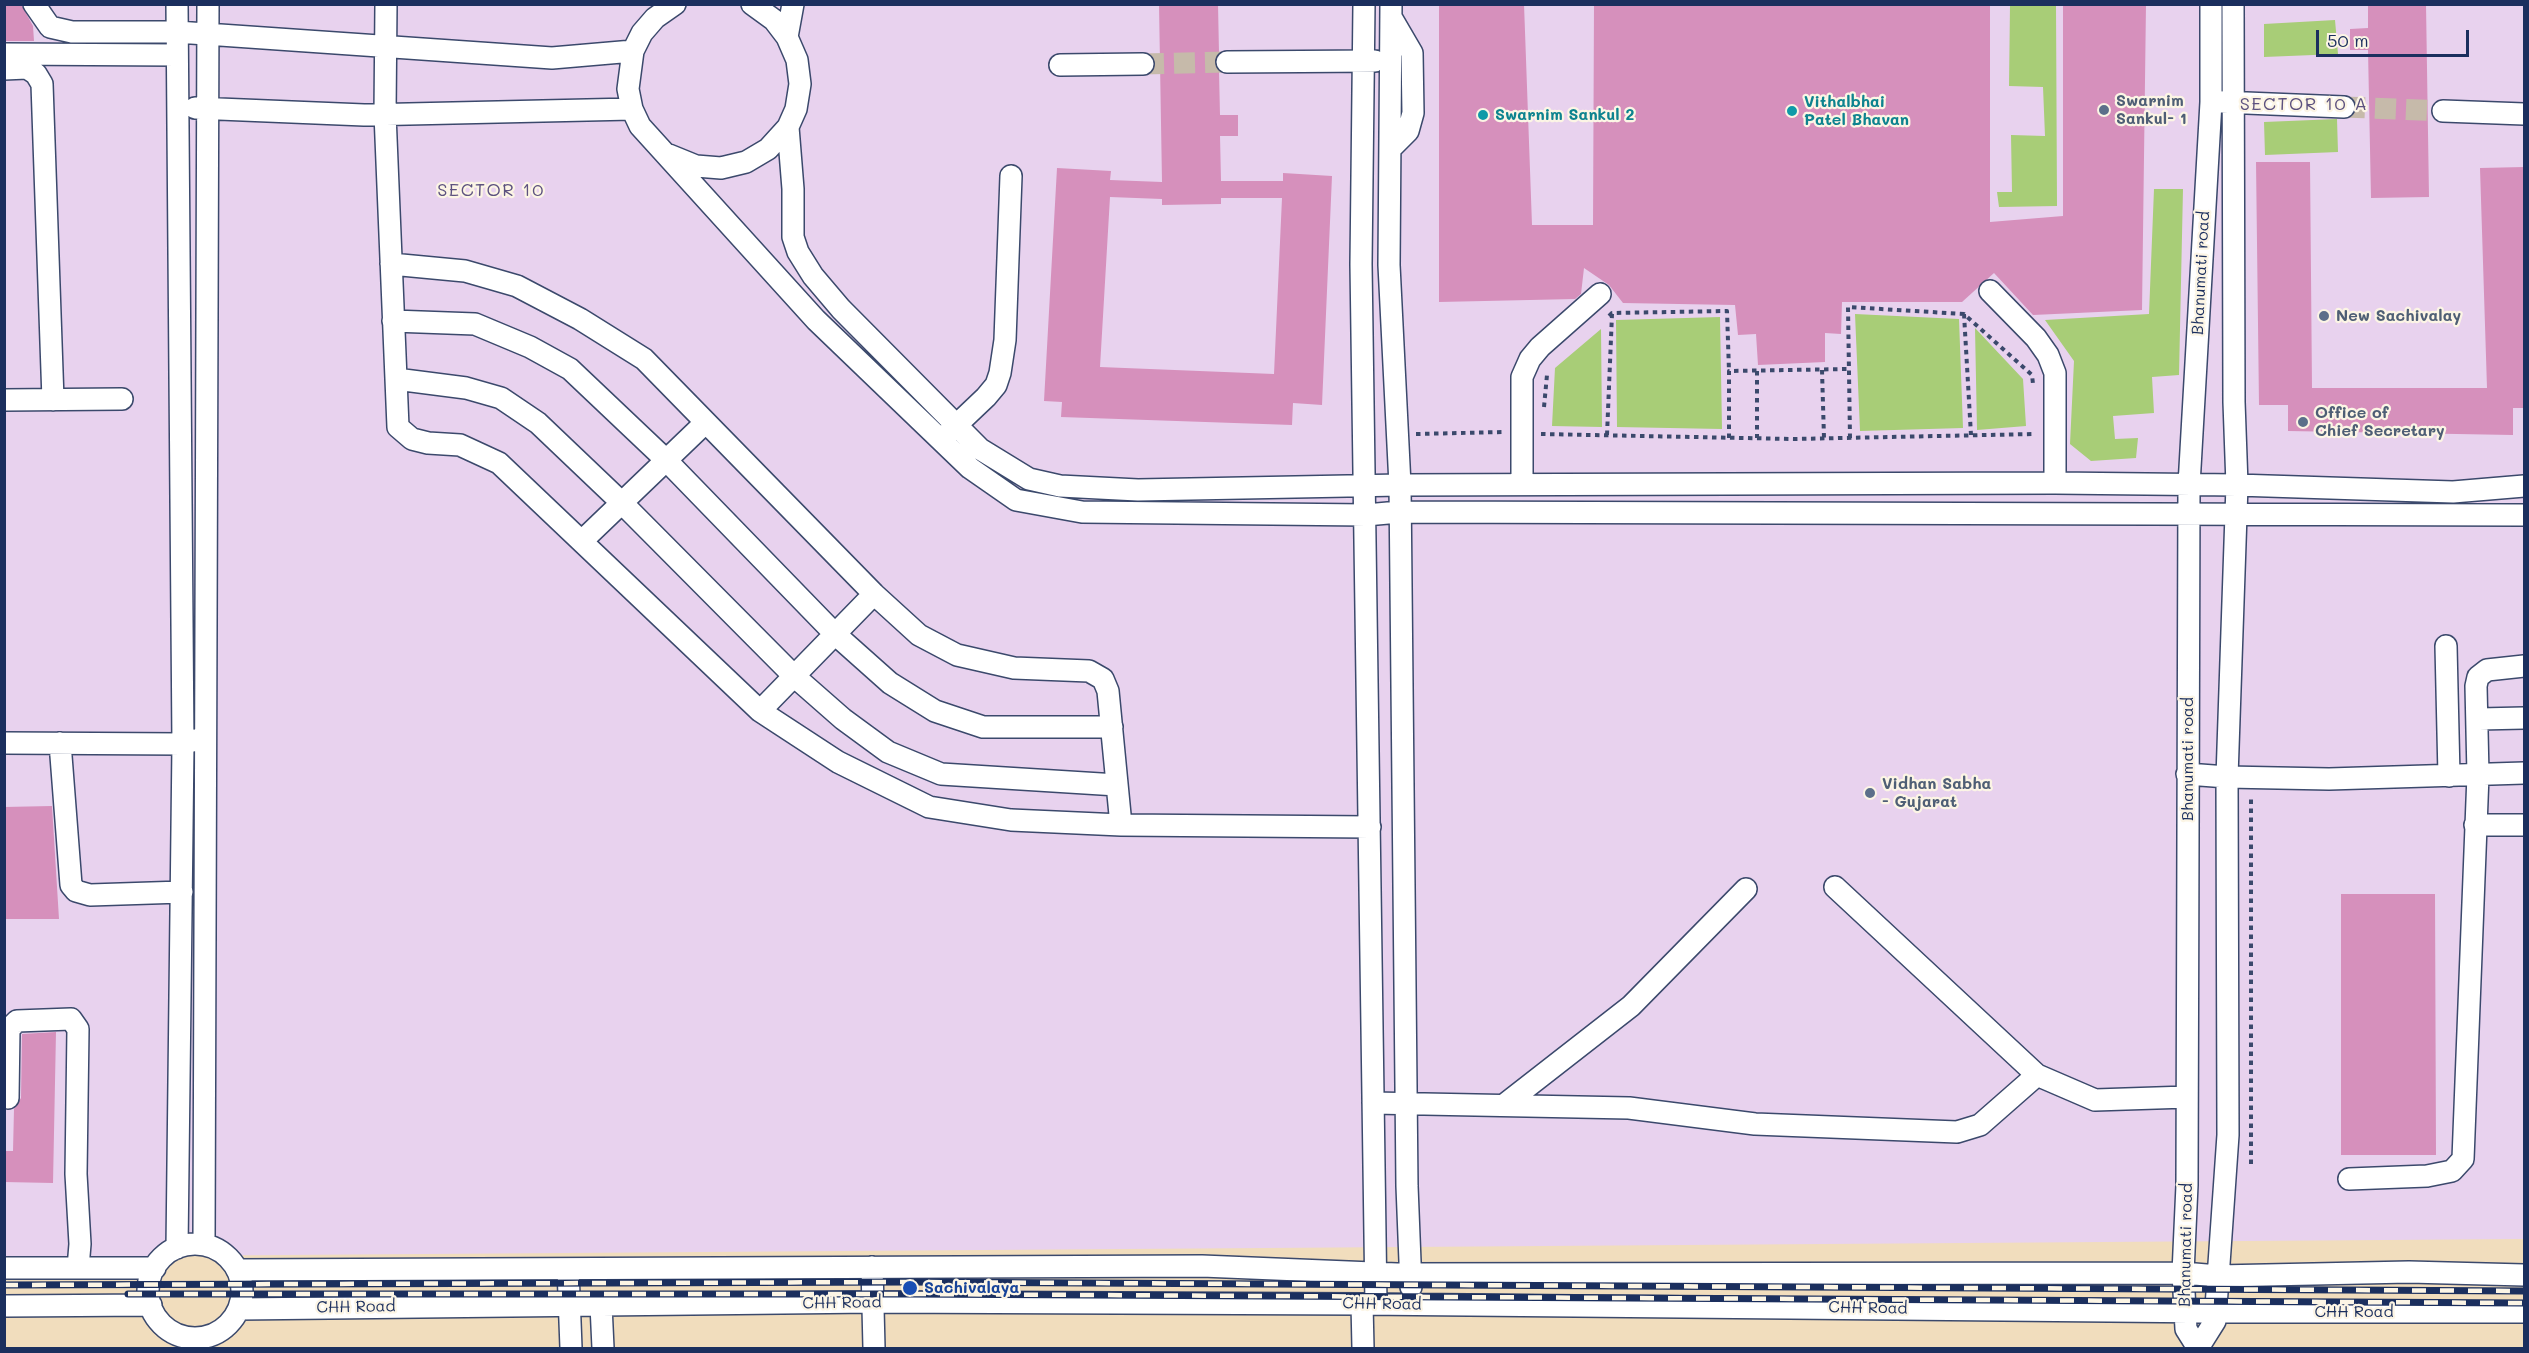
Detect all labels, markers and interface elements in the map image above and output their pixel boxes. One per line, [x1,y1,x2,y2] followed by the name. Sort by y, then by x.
[2319,18,2472,56] scale bar
[2327,28,2369,52] text: 50 m
[2116,91,2187,129] place label: Swarnim Sankul- 1
[1804,92,1909,130] place label: Vithalbhai Patel Bhavan
[2240,93,2368,115] district label: SECTOR 10 A
[2097,103,2111,117] marker: Swarnim Sankul- 1
[1785,104,1799,118] marker: Vithalbhai Patel Bhavan
[1495,105,1634,125] place label: Swarnim Sankul 2
[1476,108,1490,122] marker: Swarnim Sankul 2
[437,179,545,201] district label: SECTOR 10
[2188,211,2214,335] street label: Bhanumati road
[2336,306,2461,326] place label: New Sachivalay
[2317,309,2331,323] marker: New Sachivalay
[2315,403,2445,441] place label: Office of Chief Secretary
[2296,415,2310,429] marker: Office of Chief Secretary
[2178,697,2198,821] street label: Bhanumati road
[1882,774,1991,812] place label: Vidhan Sabha - Gujarat
[1863,786,1877,800] marker: Vidhan Sabha - Gujarat
[2175,1183,2197,1307] street label: Bhanumati road
[924,1278,1019,1298] place label: Sachivalaya
[901,1279,919,1297] marker: Sachivalaya
[802,1293,882,1313] street label: CHH Road
[1342,1294,1422,1314] street label: CHH Road
[316,1297,396,1317] street label: CHH Road
[1828,1298,1908,1318] street label: CHH Road
[2314,1302,2394,1322] street label: CHH Road

